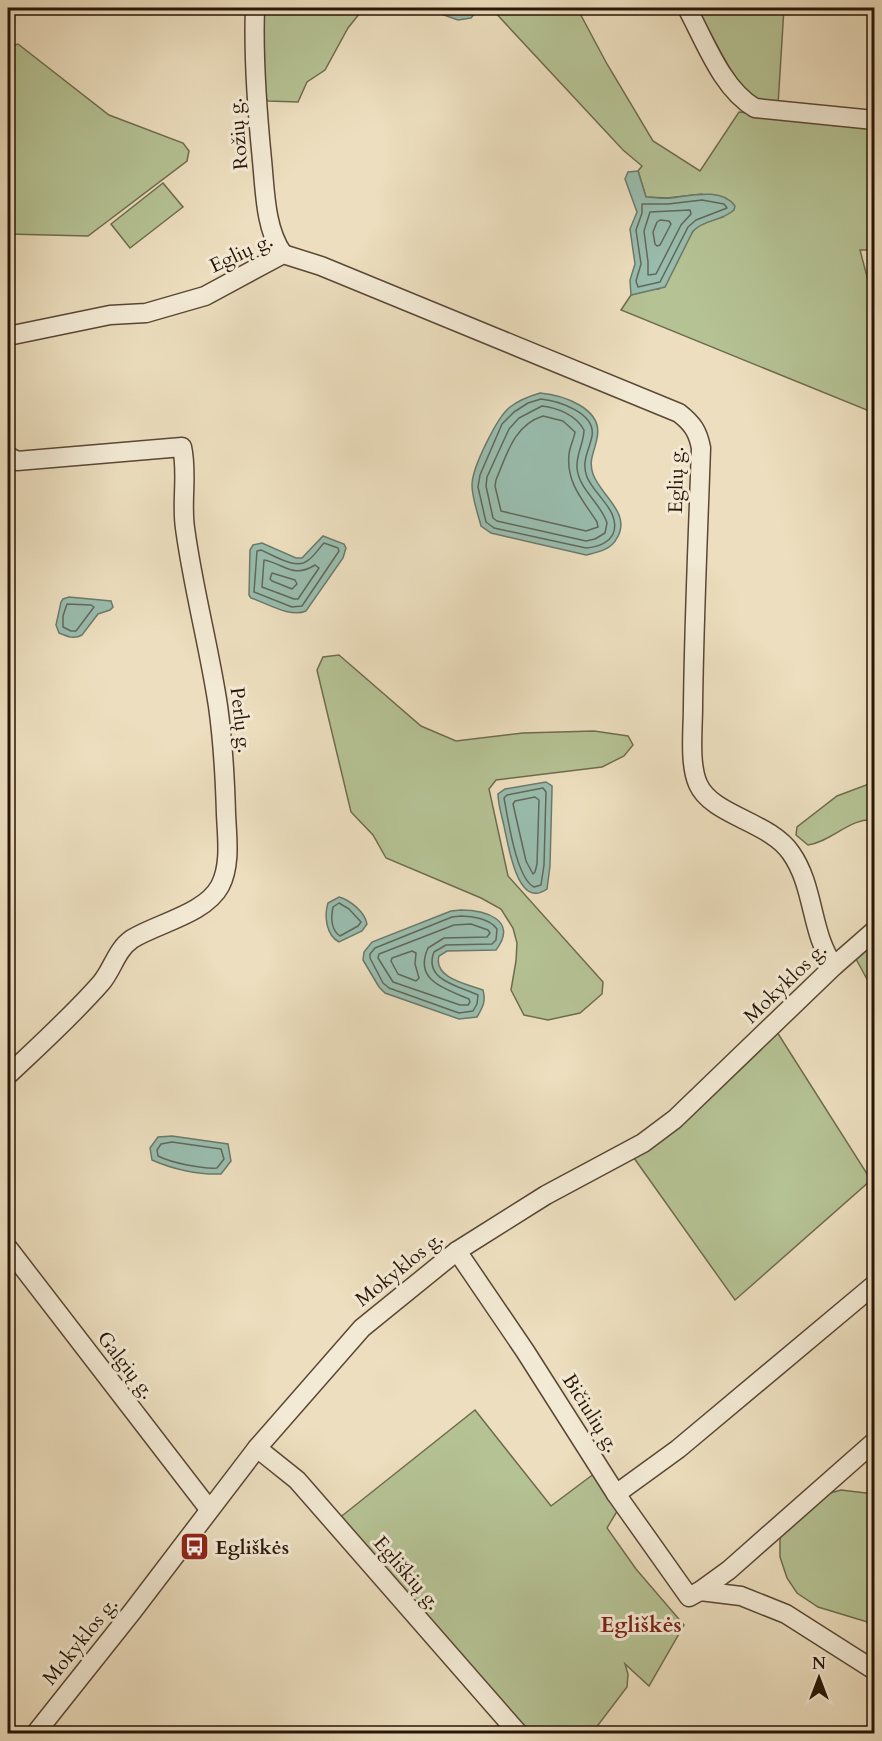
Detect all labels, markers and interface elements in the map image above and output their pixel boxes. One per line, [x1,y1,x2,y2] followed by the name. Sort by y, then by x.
[221,97,255,171] street label: Rožių g.
[205,227,277,279] street label: Eglių g.
[662,446,690,514] street label: Eglių g.
[224,686,258,754] street label: Perlų g.
[738,937,832,1029] street label: Mokyklos g.
[349,1225,449,1313] street label: Mokyklos g.
[91,1326,161,1404] street label: Galgių g.
[556,1368,626,1458] street label: Bičiulių g.
[367,1530,447,1616] street label: Egliškių g.
[178,1531,210,1563] bus stop icon: Egliškės
[215,1534,289,1561] place label: Egliškės
[36,1591,124,1691] street label: Mokyklos g.
[600,1610,682,1640] district label: Egliškės
[789,1648,849,1708] north arrow
[812,1653,826,1675] text: N

